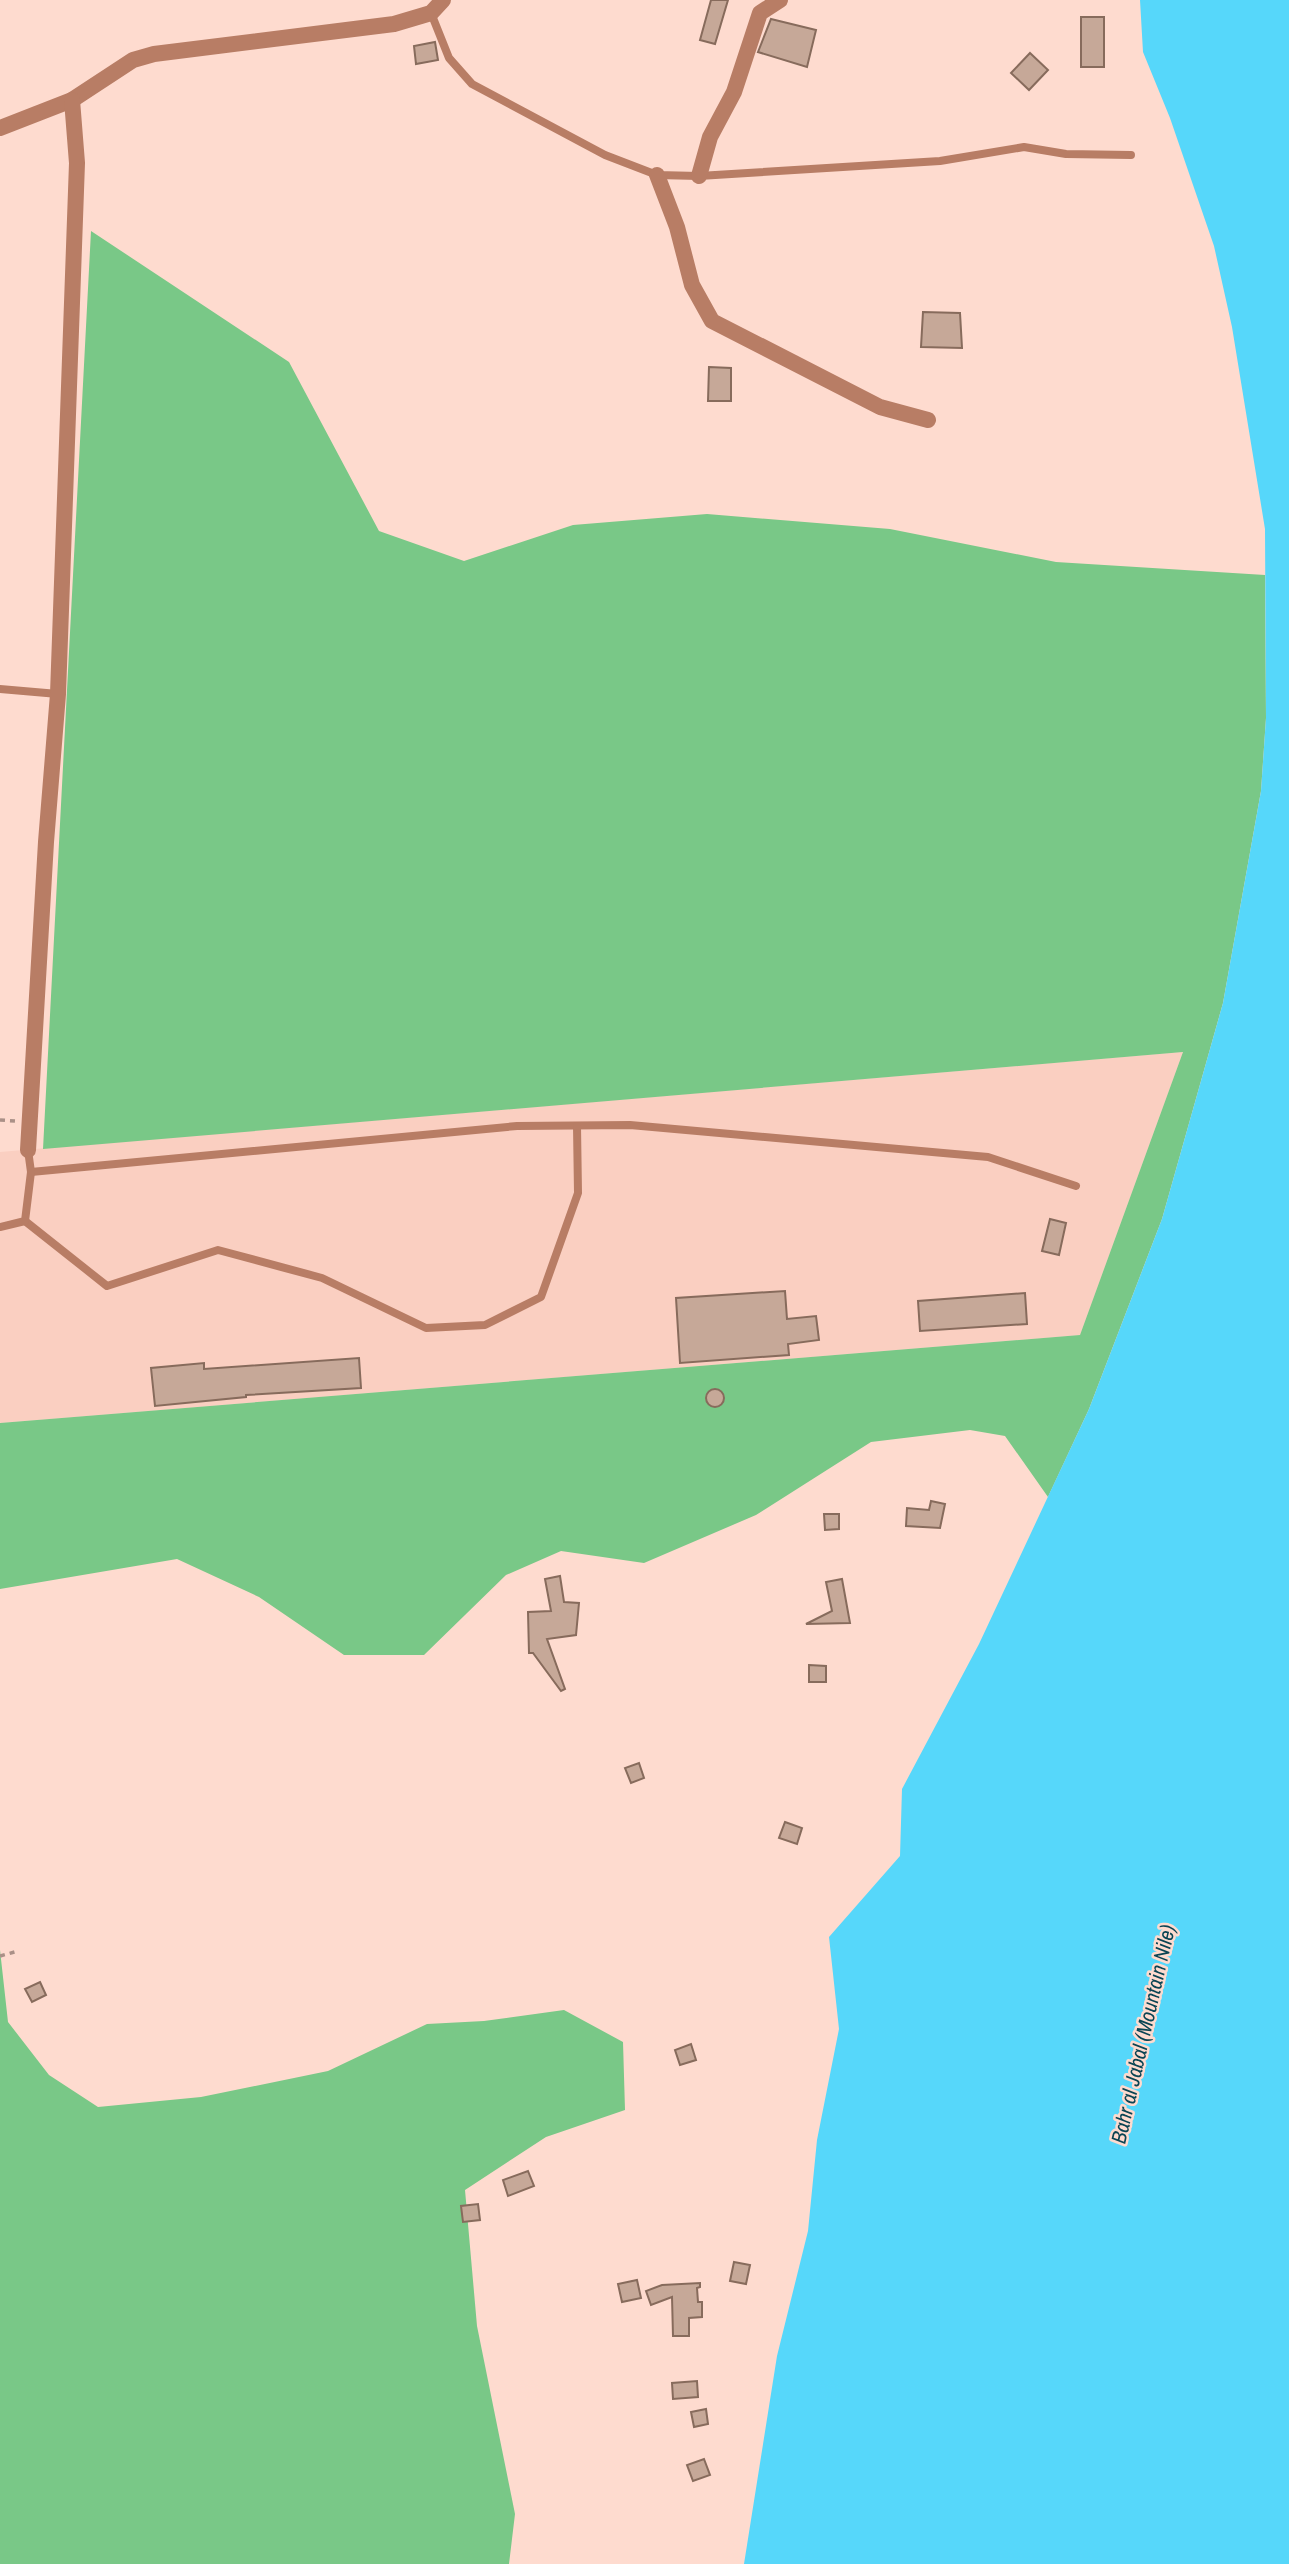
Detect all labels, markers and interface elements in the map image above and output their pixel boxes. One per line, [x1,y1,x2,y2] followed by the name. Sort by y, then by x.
[1104,1921,1182,2146] water label: Bahr al Jabal (Mountain Nile)

